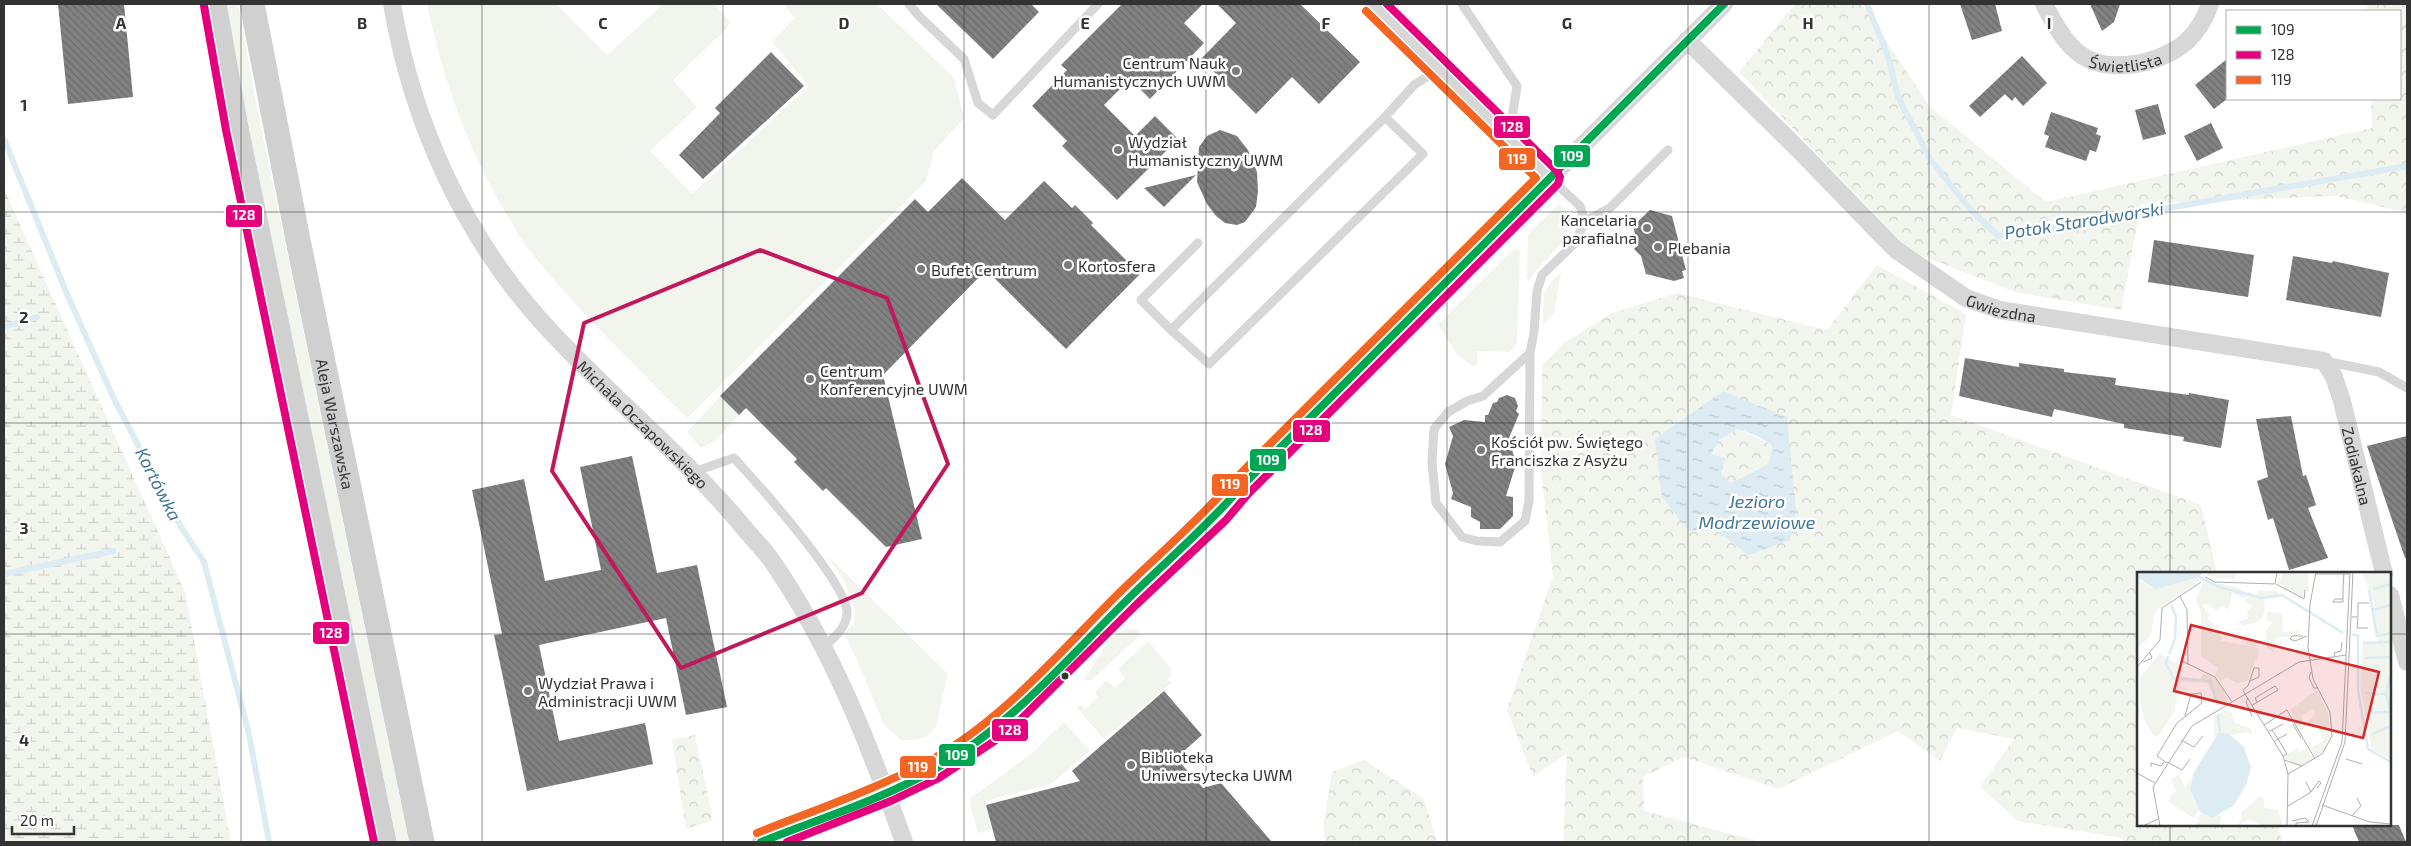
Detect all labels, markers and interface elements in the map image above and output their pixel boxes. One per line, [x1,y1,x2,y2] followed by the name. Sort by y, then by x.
[2226,10,2401,100] legend
[116,13,127,32] text: A
[357,13,367,32] text: B
[598,13,608,32] text: C
[839,13,850,32] text: D
[1080,13,1090,32] text: E
[1322,13,1331,32] text: F
[1562,13,1572,32] text: G
[1802,13,1814,32] text: H
[2047,13,2051,32] text: I
[2271,20,2295,38] text: 109
[2271,45,2295,63] text: 128
[2087,48,2164,75] street label: Świetlista
[1053,53,1226,90] place label: Centrum Nauk Humanistycznych UWM
[1230,65,1242,77] marker: Centrum Nauk Humanistycznych UWM
[2271,70,2292,88] text: 119
[21,95,27,114] text: 1
[1493,115,1531,139] line badge: 128
[1501,118,1523,135] text: 128
[1128,132,1283,169] place label: Wydział Humanistyczny UWM
[1112,144,1124,156] marker: Wydział Humanistyczny UWM
[1553,144,1591,168] line badge: 109
[1498,147,1536,171] line badge: 119
[1560,147,1584,164] text: 109
[1507,150,1527,167] text: 119
[2003,196,2166,243] water label: Potok Starodworski
[225,204,263,228] line badge: 128
[233,206,255,223] text: 128
[1560,210,1637,247] place label: Kancelaria parafialna
[1641,222,1653,234] marker: Kancelaria parafialna
[1668,238,1731,257] place label: Plebania
[1652,241,1664,253] marker: Plebania
[1078,256,1156,275] place label: Kortosfera
[1062,259,1074,271] marker: Kortosfera
[931,260,1037,279] place label: Bufet Centrum
[915,263,927,275] marker: Bufet Centrum
[1964,289,2037,325] street label: Gwiezdna
[19,307,29,326] text: 2
[574,356,713,492] street label: Michała Oczapowskiego
[313,357,359,491] street label: Aleja Warszawska
[820,361,968,399] place label: Centrum Konferencyjne UWM
[804,373,816,385] marker: Centrum Konferencyjne UWM
[1292,419,1331,443] line badge: 128
[1300,421,1322,438] text: 128
[2339,425,2376,507] street label: Zodiakalna
[1491,432,1643,469] place label: Kościół pw. Świętego Franciszka z Asyżu
[131,444,187,524] water label: Kortówka
[1475,444,1487,456] marker: Kościół pw. Świętego Franciszka z Asyżu
[1249,448,1287,472] line badge: 109
[1256,451,1280,468] text: 109
[1211,473,1249,497] line badge: 119
[1220,475,1240,492] text: 119
[1699,490,1816,533] water label: Jezioro Modrzewiowe
[19,518,29,537] text: 3
[2137,572,2391,826] inset map
[312,621,350,645] line badge: 128
[320,624,342,641] text: 128
[1060,671,1070,681] unlabelled marker
[538,673,677,711] place label: Wydział Prawa i Administracji UWM
[522,685,534,697] marker: Wydział Prawa i Administracji UWM
[991,718,1029,742] line badge: 128
[999,721,1021,738] text: 128
[19,730,29,749] text: 4
[938,743,976,767] line badge: 109
[945,746,969,763] text: 109
[1141,747,1292,784] place label: Biblioteka Uniwersytecka UWM
[899,755,937,779] line badge: 119
[908,758,928,775] text: 119
[1125,759,1137,771] marker: Biblioteka Uniwersytecka UWM
[12,804,75,836] scale bar
[20,811,54,829] text: 20 m

